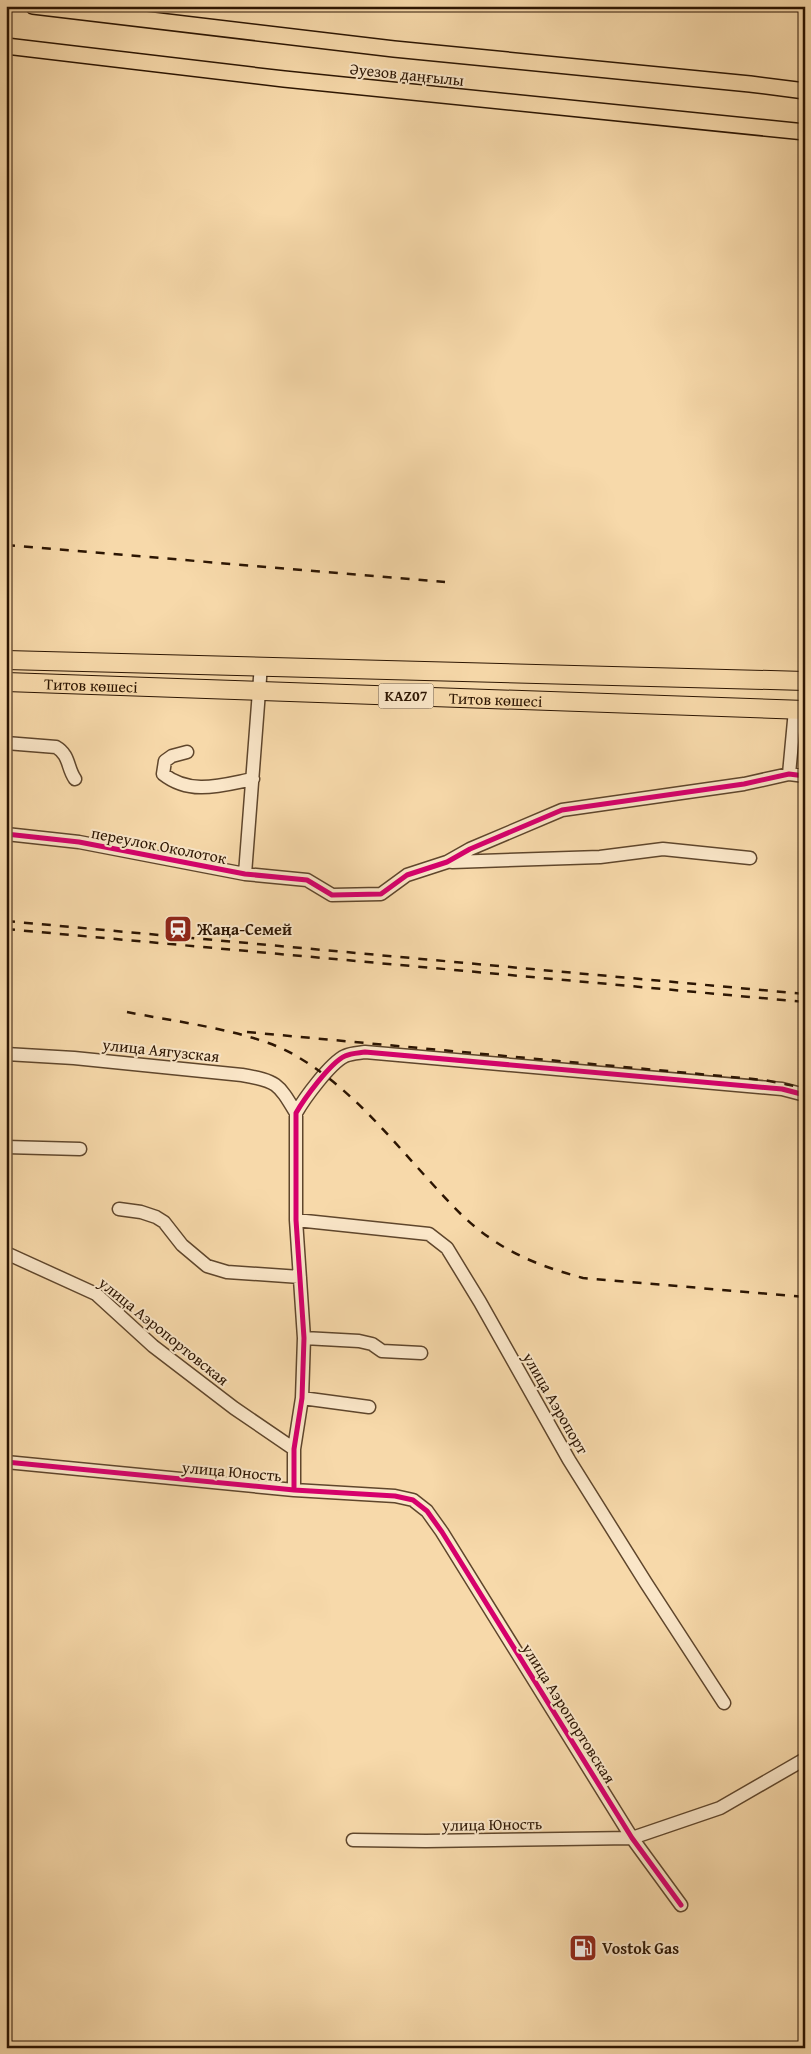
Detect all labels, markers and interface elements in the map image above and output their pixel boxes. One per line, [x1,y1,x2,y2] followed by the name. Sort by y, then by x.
[349,56,465,92] street label: Әуезов даңғылы
[44,671,139,699] street label: Титов көшесі
[378,684,434,708] road number: KAZ07
[449,686,543,713] street label: Титов көшесі
[89,820,229,870] street label: переулок Околоток
[163,914,193,944] station icon: Жаңа-Семей
[196,917,292,941] place label: Жаңа-Семей
[100,1032,221,1068] street label: улица Аягузская
[93,1270,234,1391] street label: улица Аэропортовская
[517,1347,595,1459] street label: улица Аэропорт
[180,1455,283,1487] street label: улица Юность
[516,1637,622,1788] street label: улица Аэропортовская
[441,1811,543,1837] street label: улица Юность
[568,1933,598,1963] fuel station icon: Vostok Gas
[602,1936,679,1960] place label: Vostok Gas

